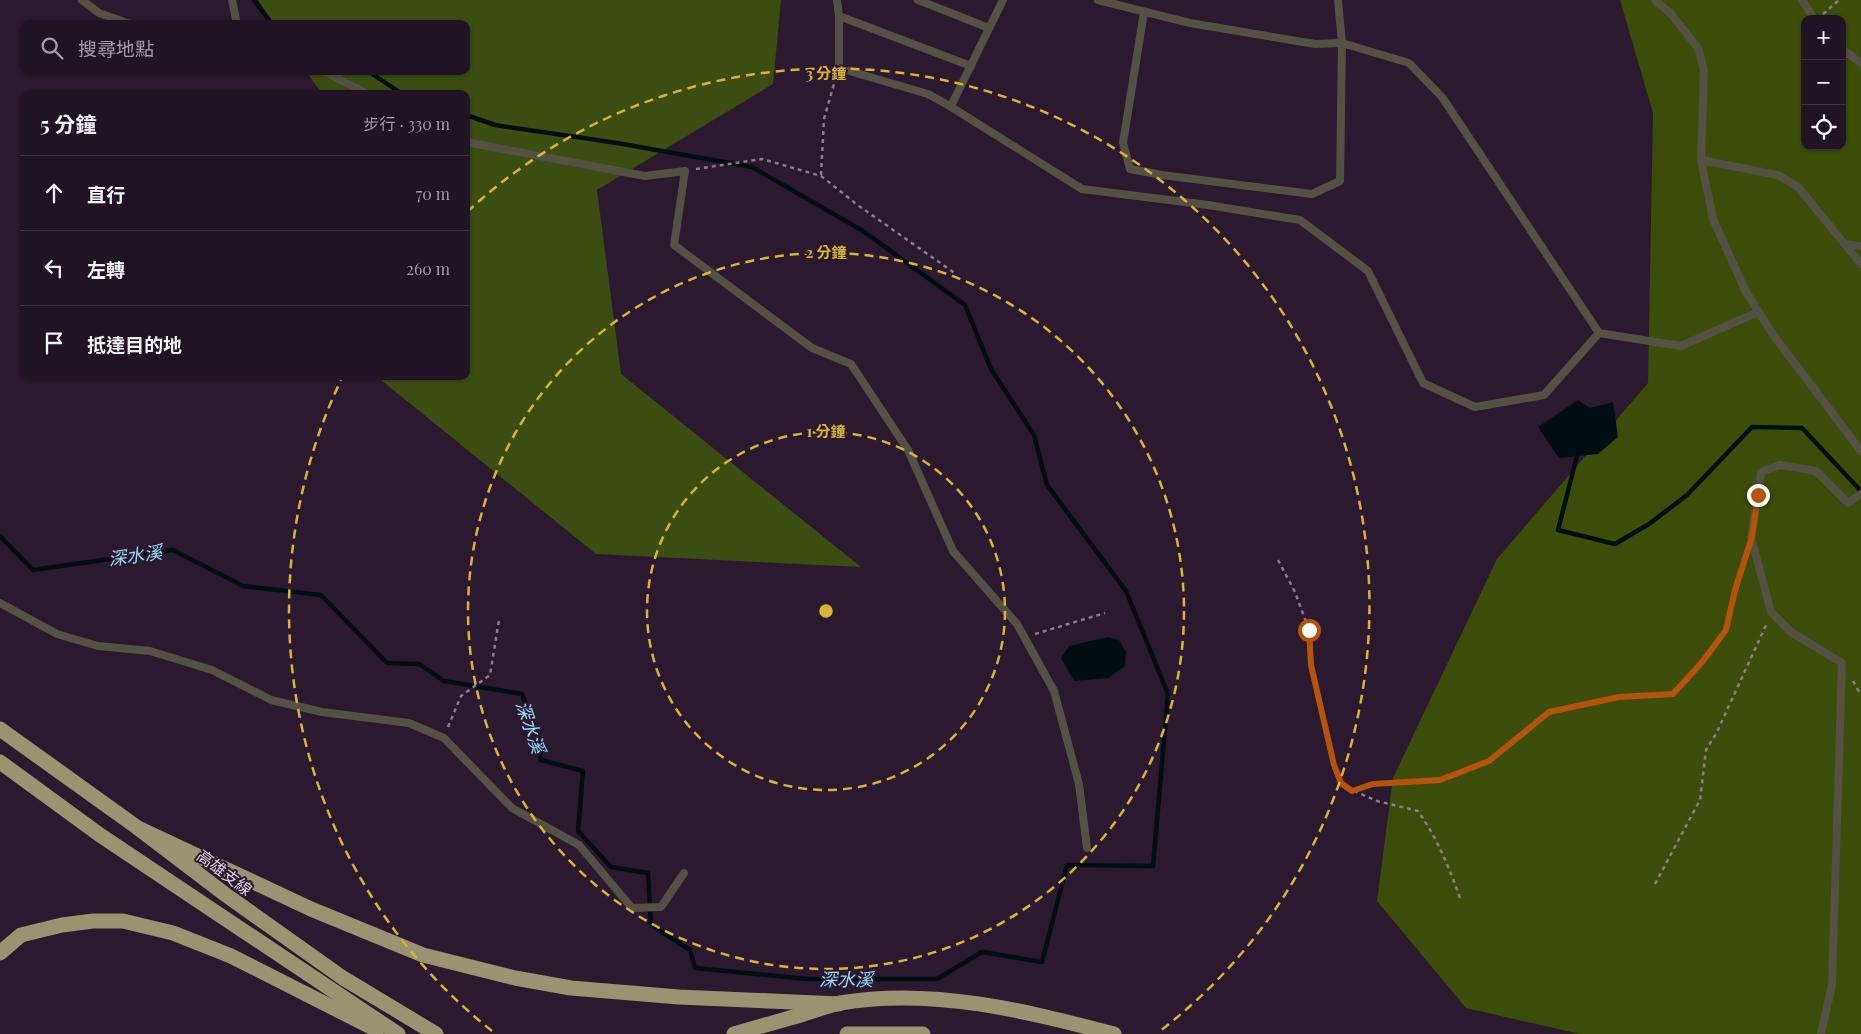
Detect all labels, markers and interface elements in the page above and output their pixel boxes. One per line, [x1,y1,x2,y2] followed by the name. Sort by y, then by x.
[1801,15,1846,150] map controls
[1801,15,1846,60] button: +
[20,20,470,75] search box
[38,34,66,62] icon: search
[78,35,154,61] text: 搜尋地點
[1801,60,1846,105] button: −
[806,63,846,83] text: 3 分鐘
[1801,105,1846,150] button: locate
[40,109,96,137] text: 5 分鐘
[364,113,450,134] text: 步行 · 330 m
[40,179,68,207] icon: ahead
[87,181,125,207] text: 直行
[416,183,450,204] text: 70 m
[805,242,847,262] text: 2 分鐘
[40,254,68,282] icon: left
[87,256,125,282] text: 左轉
[406,258,450,279] text: 260 m
[40,329,68,357] icon: arrive
[87,331,182,357] text: 抵達目的地
[806,421,846,441] text: 1 分鐘
[1747,484,1770,507] route end
[107,539,166,571] water label: 深水溪
[817,602,835,620] centre of rings
[1298,619,1321,642] route start
[511,698,552,759] water label: 深水溪
[193,844,257,900] street label: 高雄支線
[819,967,876,991] water label: 深水溪

